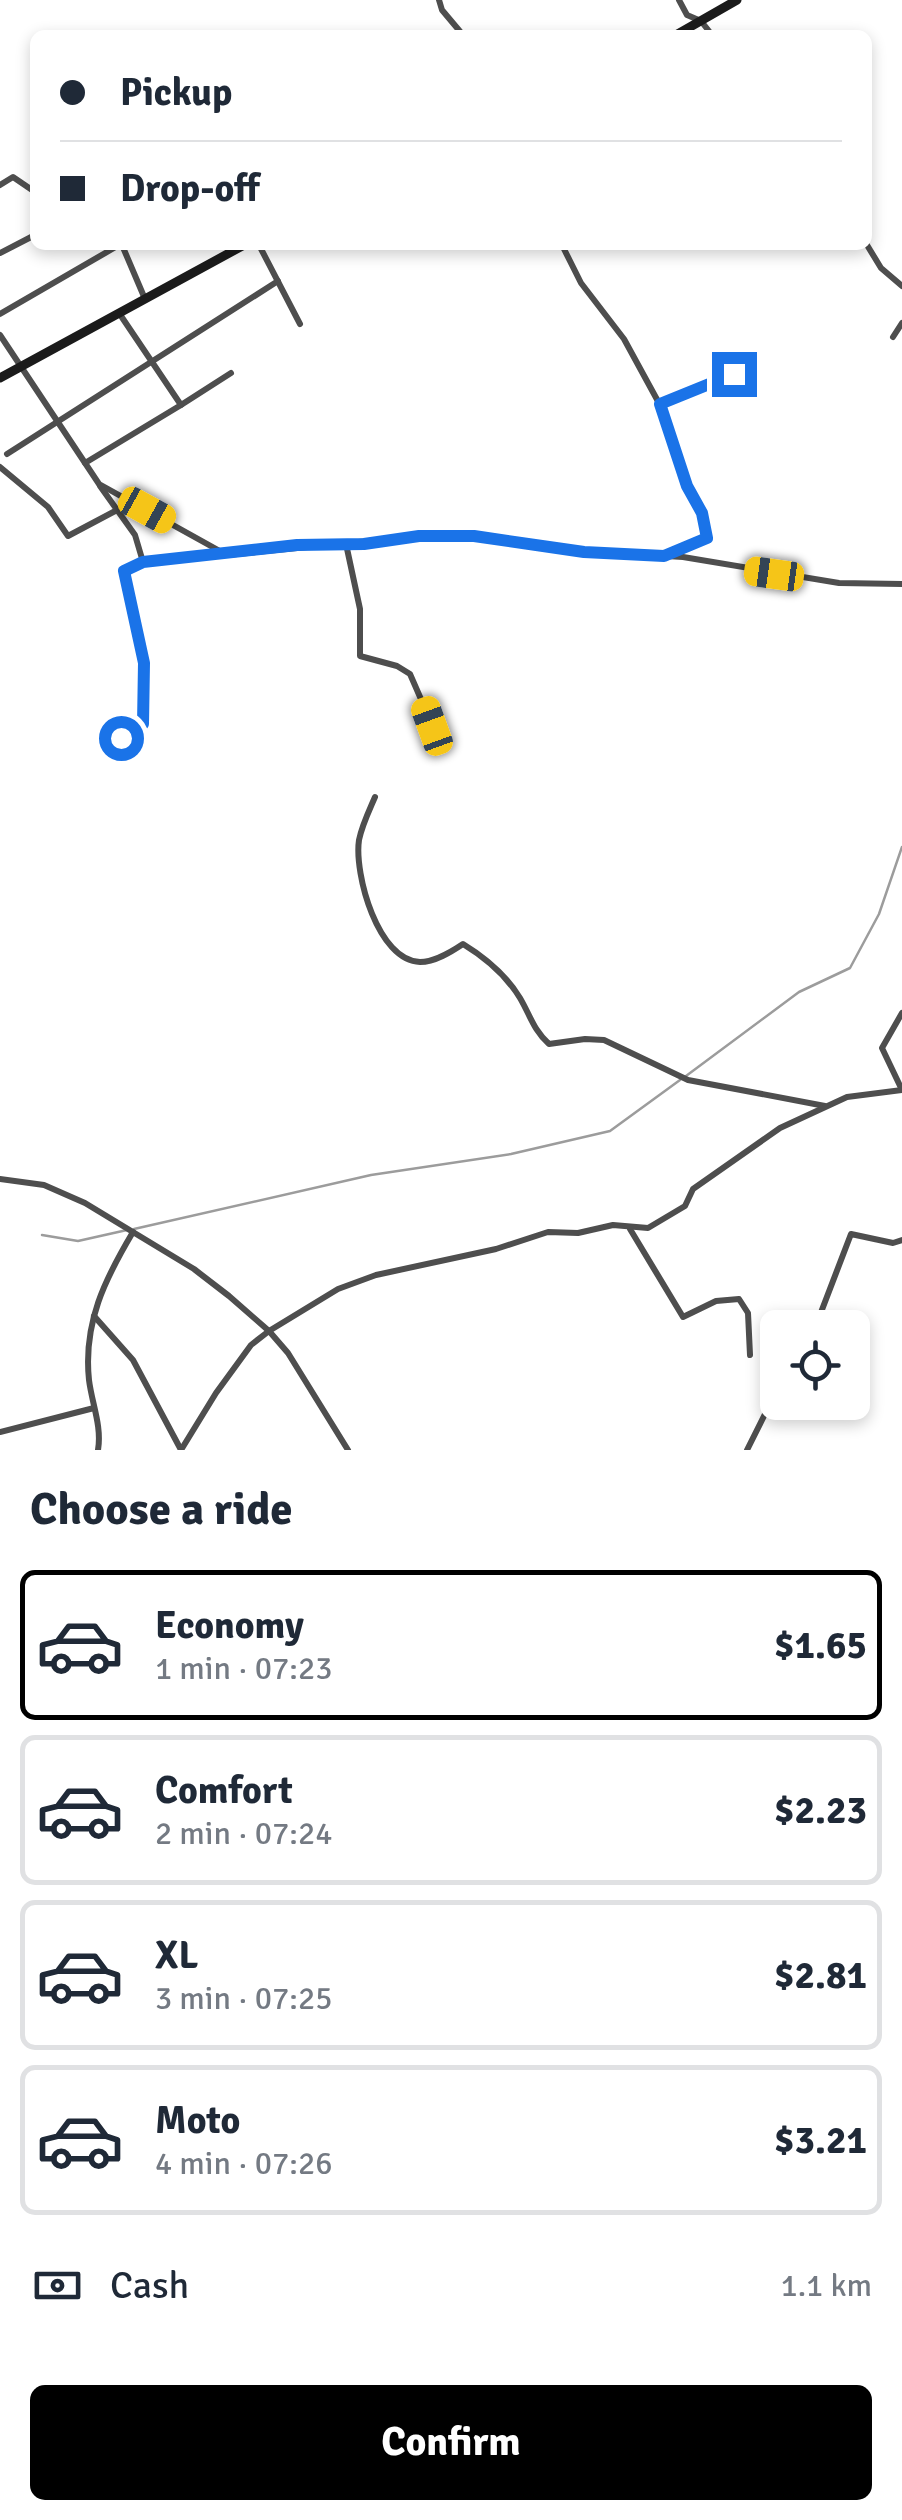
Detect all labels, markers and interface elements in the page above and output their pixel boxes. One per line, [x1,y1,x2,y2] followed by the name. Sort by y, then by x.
[120,69,232,116] text: Pickup
[120,165,260,212] text: Drop-off
[712,352,757,397] route end
[113,482,181,538] car
[742,555,806,593] car
[408,693,456,759] car
[99,716,144,761] route start
[760,1310,870,1420] map controls
[760,1310,870,1420] button: locate
[30,1482,293,1537] text: Choose a ride
[35,1600,125,1690] icon: car
[155,1602,304,1649] text: Economy
[774,1622,867,1669] text: $1.65
[155,1649,333,1688] text: 1 min · 07:23
[35,1765,125,1855] icon: car
[155,1767,293,1814] text: Comfort
[774,1787,867,1834] text: $2.23
[155,1814,333,1853] text: 2 min · 07:24
[35,1930,125,2020] icon: car
[155,1932,198,1979] text: XL
[774,1952,867,1999] text: $2.81
[155,1979,333,2018] text: 3 min · 07:25
[35,2095,125,2185] icon: car
[155,2097,240,2144] text: Moto
[774,2117,867,2164] text: $3.21
[155,2144,333,2183] text: 4 min · 07:26
[30,2258,85,2313] icon: cash
[110,2262,189,2309] text: Cash
[780,2266,872,2305] text: 1.1 km
[30,2385,872,2500] button: Confirm

